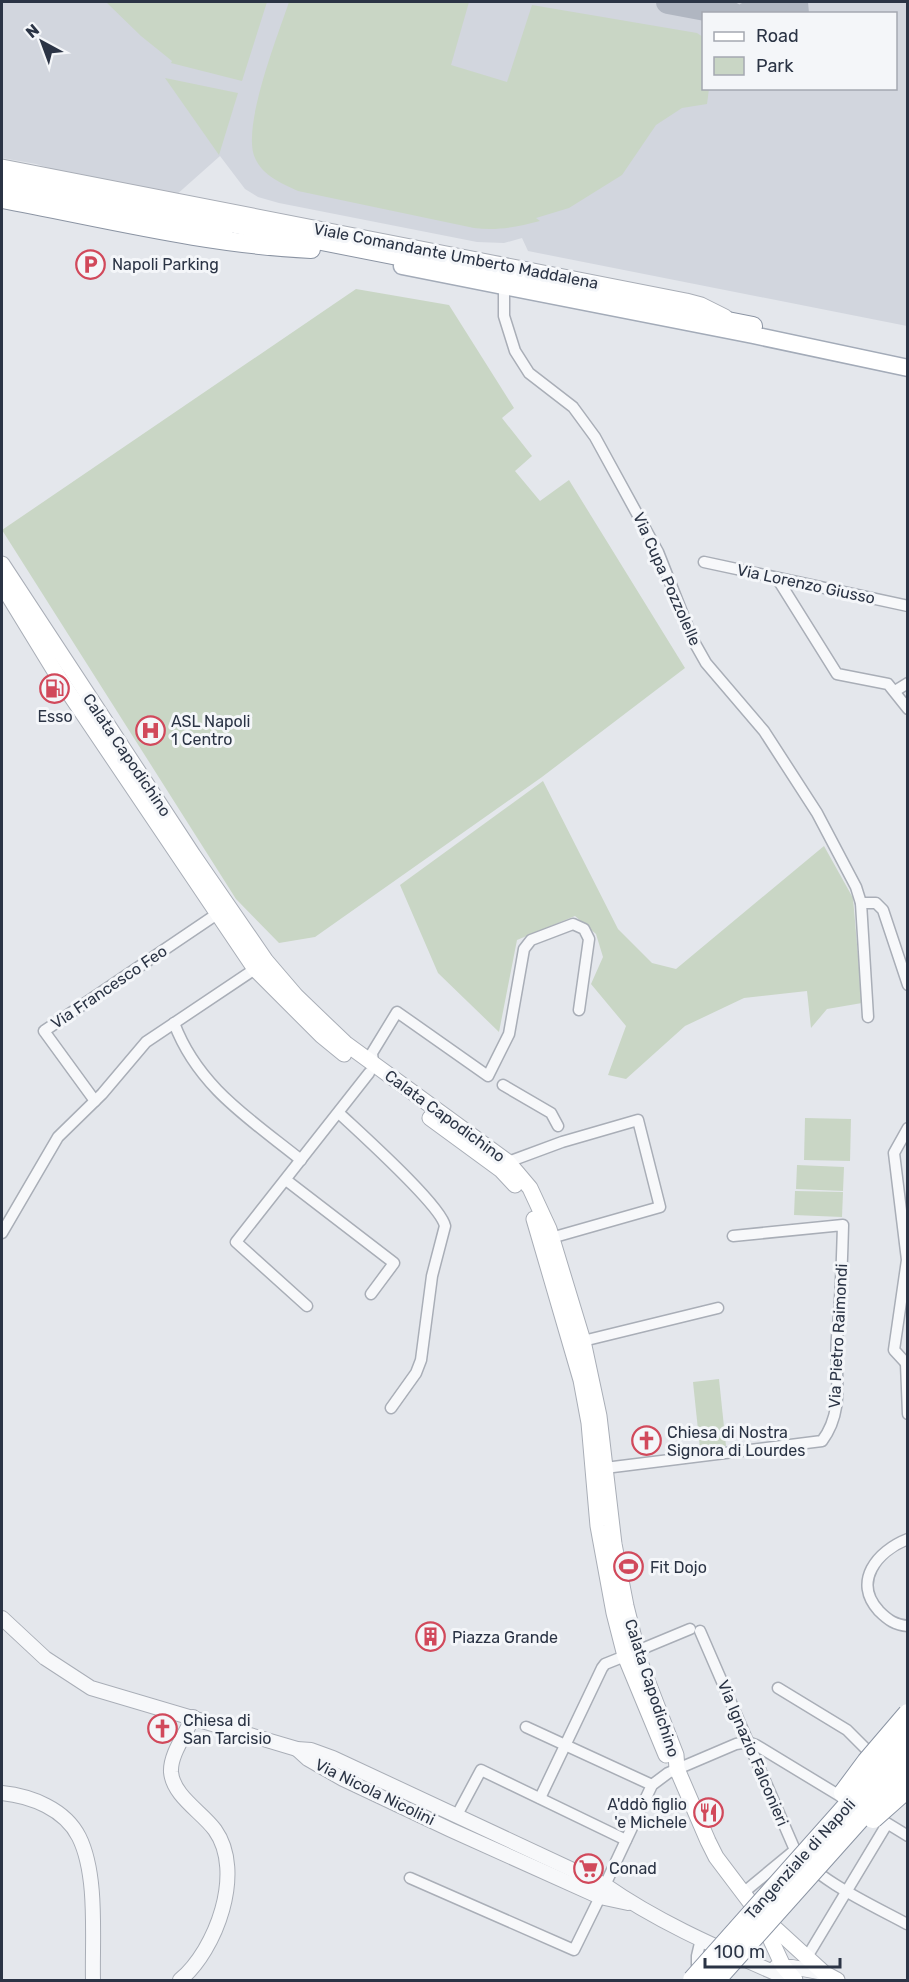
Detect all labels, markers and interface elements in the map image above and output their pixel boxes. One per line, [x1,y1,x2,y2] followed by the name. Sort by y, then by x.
[12,12,72,72] north arrow
[702,12,897,90] legend
[22,20,43,42] text: N
[756,25,799,47] text: Road
[756,55,794,77] text: Park
[312,219,600,293] street label: Viale Comandante Umberto Maddalena
[75,248,107,280] parking icon: Napoli Parking
[112,255,219,274] place label: Napoli Parking
[629,509,705,649] street label: Via Cupa Pozzolelle
[735,560,877,608] street label: Via Lorenzo Giusso
[39,672,71,704] fuel station icon: Esso
[79,690,175,820] street label: Calata Capodichino
[37,707,73,726] place label: Esso
[171,712,250,749] place label: ASL Napoli 1 Centro
[134,714,166,746] hospital icon: ASL Napoli 1 Centro
[47,941,171,1033] street label: Via Francesco Feo
[381,1066,509,1166] street label: Calata Capodichino
[825,1263,851,1409] street label: Via Pietro Raimondi
[667,1423,805,1460] place label: Chiesa di Nostra Signora di Lourdes
[630,1425,662,1457] church icon: Chiesa di Nostra Signora di Lourdes
[613,1551,645,1583] sports icon: Fit Dojo
[650,1558,707,1577] place label: Fit Dojo
[621,1617,683,1759] street label: Calata Capodichino
[415,1621,447,1653] building icon: Piazza Grande
[452,1628,558,1647] place label: Piazza Grande
[714,1677,792,1829] street label: Via Ignazio Falconieri
[183,1711,271,1748] place label: Chiesa di San Tarcisio
[146,1713,178,1745] church icon: Chiesa di San Tarcisio
[312,1755,438,1829] street label: Via Nicola Nicolini
[607,1795,687,1832] place label: A'ddò figlio 'e Michele
[741,1795,859,1923] street label: Tangenziale di Napoli
[692,1797,724,1829] restaurant icon: A'ddò figlio 'e Michele
[572,1852,604,1884] supermarket icon: Conad
[609,1859,657,1878] place label: Conad
[705,1931,840,1969] scale bar
[714,1941,765,1963] text: 100 m

